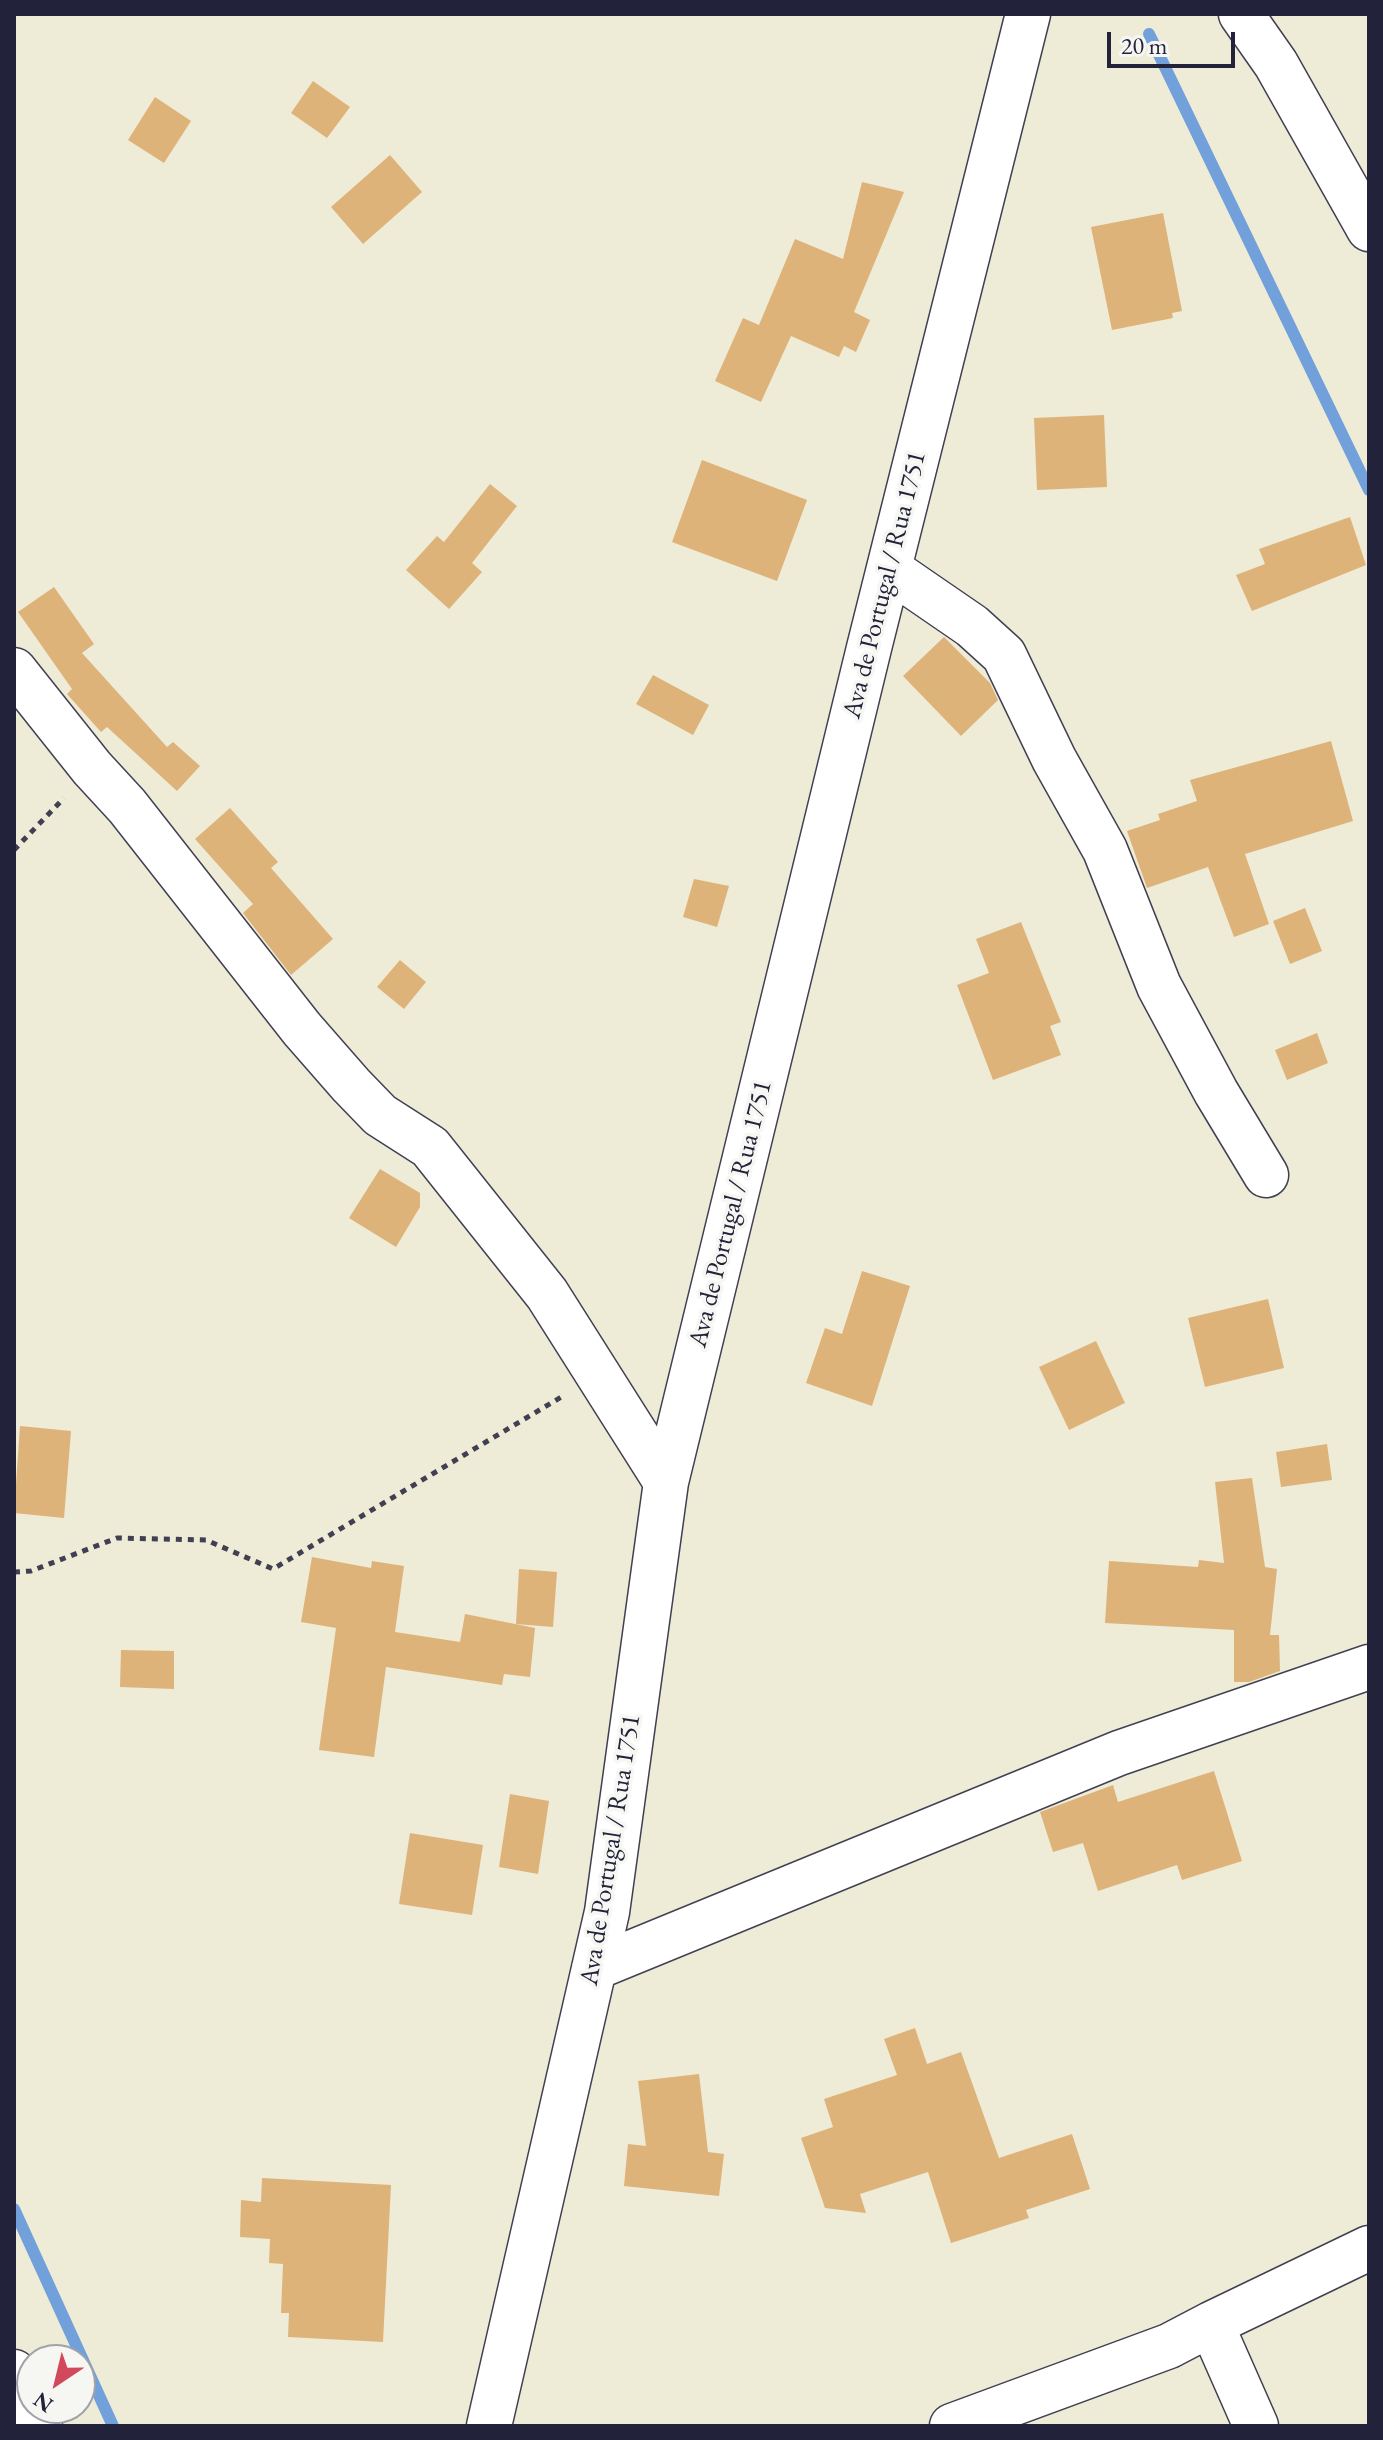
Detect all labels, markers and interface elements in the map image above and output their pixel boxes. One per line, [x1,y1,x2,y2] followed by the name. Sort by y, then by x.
[1111,16,1239,66] scale bar
[1121,30,1168,61] text: 20 m
[837,448,933,722] street label: Ava de Portugal / Rua 1751
[683,1077,779,1351] street label: Ava de Portugal / Rua 1751
[574,1712,648,1988] street label: Ava de Portugal / Rua 1751
[16,2344,96,2424] north arrow
[27,2385,59,2419] text: N

